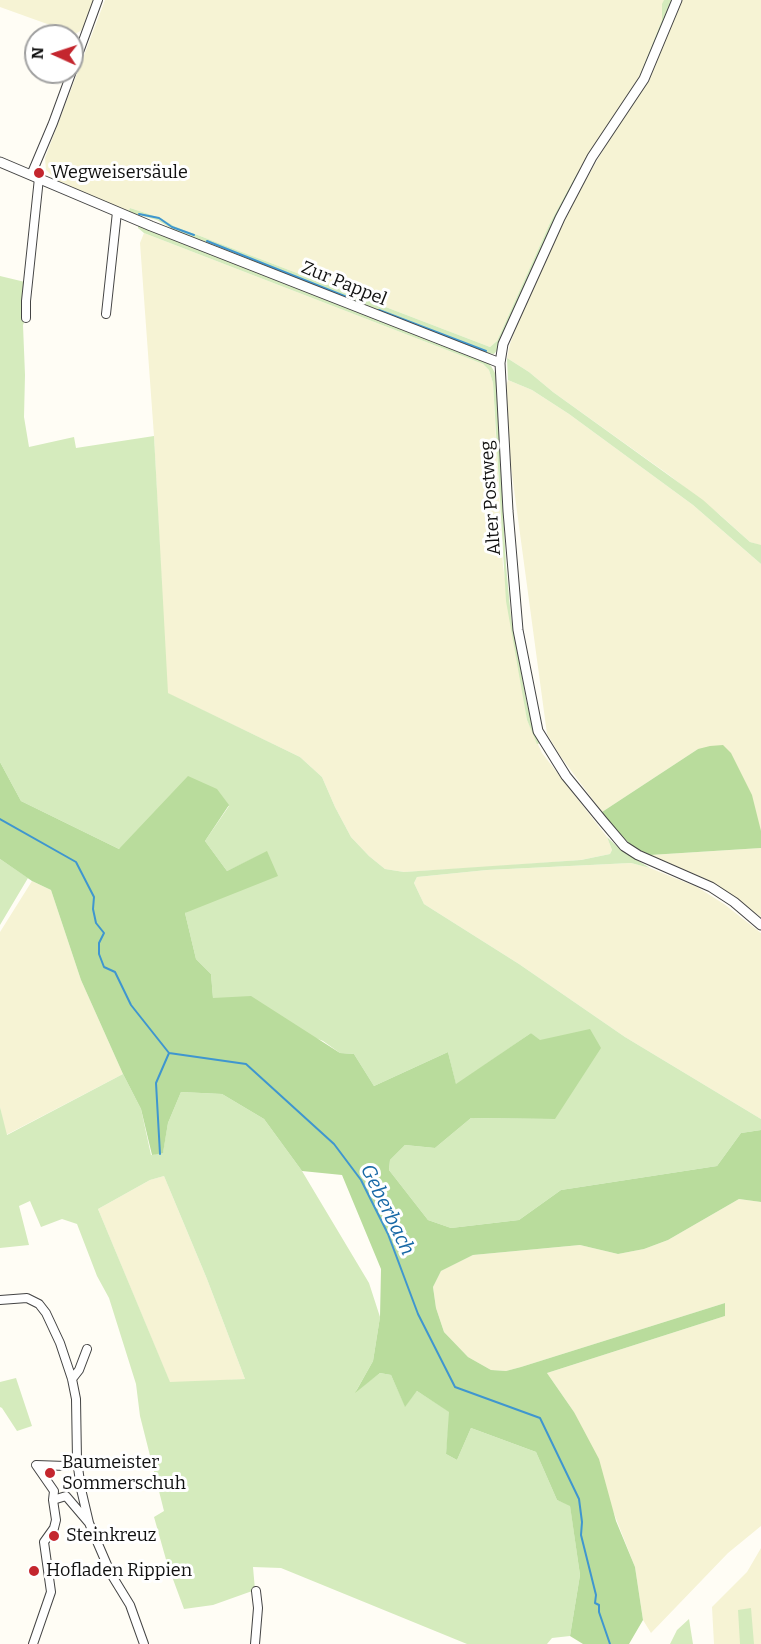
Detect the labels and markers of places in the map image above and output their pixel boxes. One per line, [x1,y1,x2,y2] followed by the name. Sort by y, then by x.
[51,162,188,184] place label: Wegweisersäule
[32,166,46,180] marker: Wegweisersäule
[62,1452,186,1494] place label: Baumeister Sommerschuh
[43,1466,57,1480] marker: Baumeister Sommerschuh
[66,1525,156,1547] place label: Steinkreuz
[47,1529,61,1543] marker: Steinkreuz
[46,1560,192,1582] place label: Hofladen Rippien
[27,1564,41,1578] marker: Hofladen Rippien

